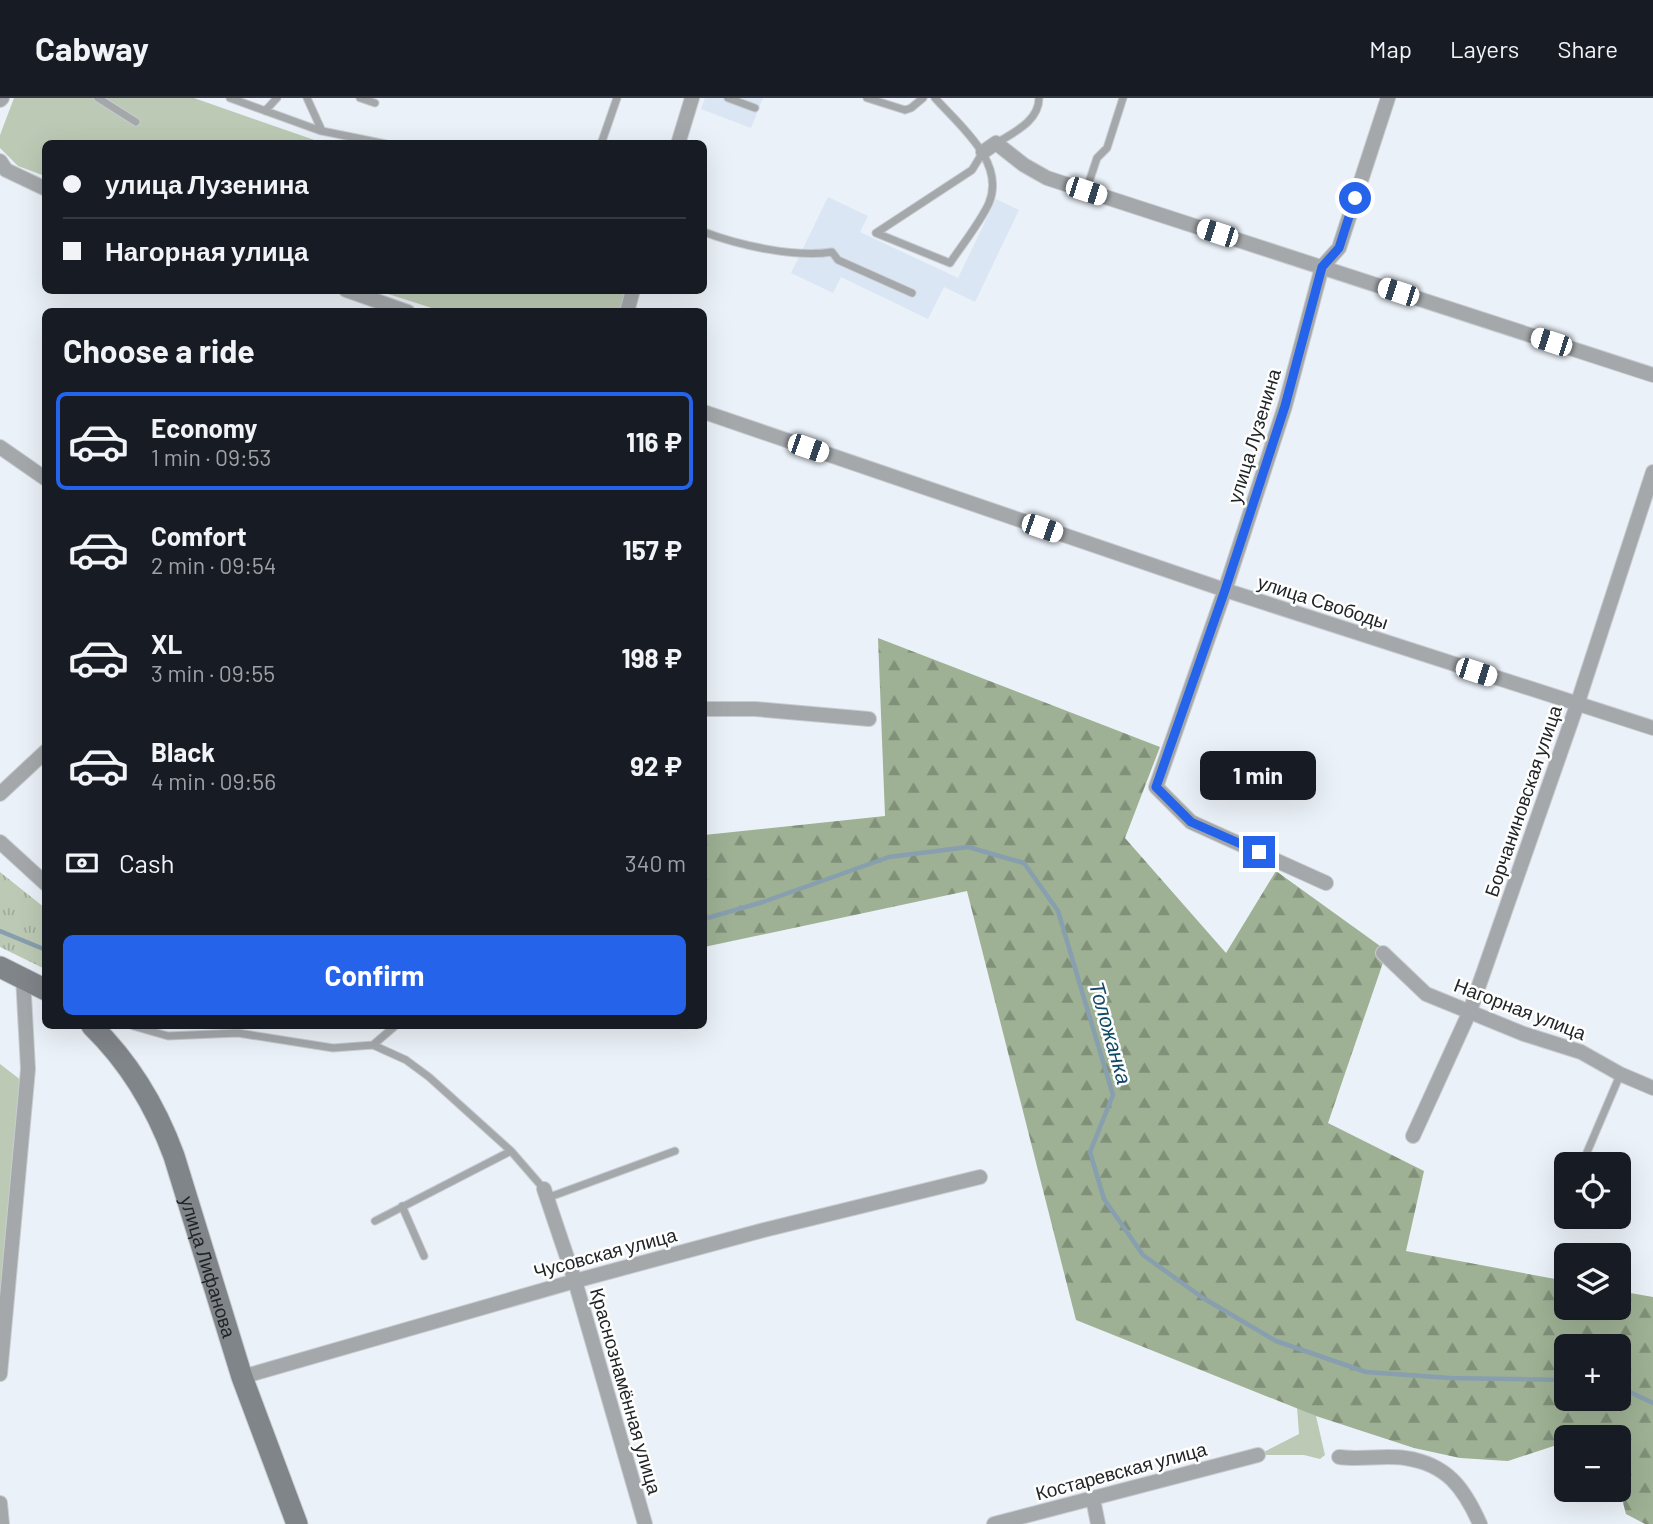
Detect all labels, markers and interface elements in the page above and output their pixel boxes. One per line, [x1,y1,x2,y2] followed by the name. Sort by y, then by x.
[35,28,149,68] text: Cabway
[1369,34,1412,63] text: Map
[1450,34,1519,63] text: Layers
[1557,34,1618,63] text: Share
[105,168,309,199] text: улица Лузенина
[1063,175,1110,207] car
[1339,182,1371,214] route start
[1194,217,1241,249] car
[105,235,308,266] text: Нагорная улица
[1375,276,1422,308] car
[1528,326,1575,358] car
[63,331,255,369] text: Choose a ride
[1222,365,1285,506] street label: улица Лузенина
[67,410,130,473] icon: car
[151,412,257,443] text: Economy
[626,426,682,457] text: 116 ₽
[785,431,832,465] car
[151,443,271,471] text: 1 min · 09:53
[1019,511,1066,545] car
[67,518,130,581] icon: car
[151,520,247,551] text: Comfort
[622,534,682,565] text: 157 ₽
[151,551,277,579] text: 2 min · 09:54
[1255,570,1391,633] street label: улица Свободы
[67,626,130,689] icon: car
[151,628,182,659] text: XL
[621,642,682,673] text: 198 ₽
[1453,656,1500,688] car
[151,659,275,687] text: 3 min · 09:55
[1479,702,1566,900] street label: Борчаниновская улица
[67,734,130,797] icon: car
[151,736,215,767] text: Black
[630,750,682,781] text: 92 ₽
[1201,750,1317,800] callout: 1 min
[1233,761,1283,789] text: 1 min
[151,767,276,795] text: 4 min · 09:56
[1243,836,1275,868] route end
[63,844,101,882] icon: cash
[119,847,174,878] text: Cash
[625,849,686,877] text: 340 m
[63,935,686,1015] button: Confirm
[1451,973,1590,1044] street label: Нагорная улица
[1085,978,1138,1087] water label: Толожанка
[1554,1152,1631,1502] map controls
[1554,1152,1631,1229] button: locate
[176,1193,241,1341] street label: улица Лифанова
[531,1222,679,1283] street label: Чусовская улица
[1554,1243,1631,1320] button: layers
[586,1285,667,1497] street label: Краснознамённая улица
[1554,1334,1631,1411] button: +
[1554,1425,1631,1502] button: −
[1033,1436,1209,1504] street label: Костаревская улица

